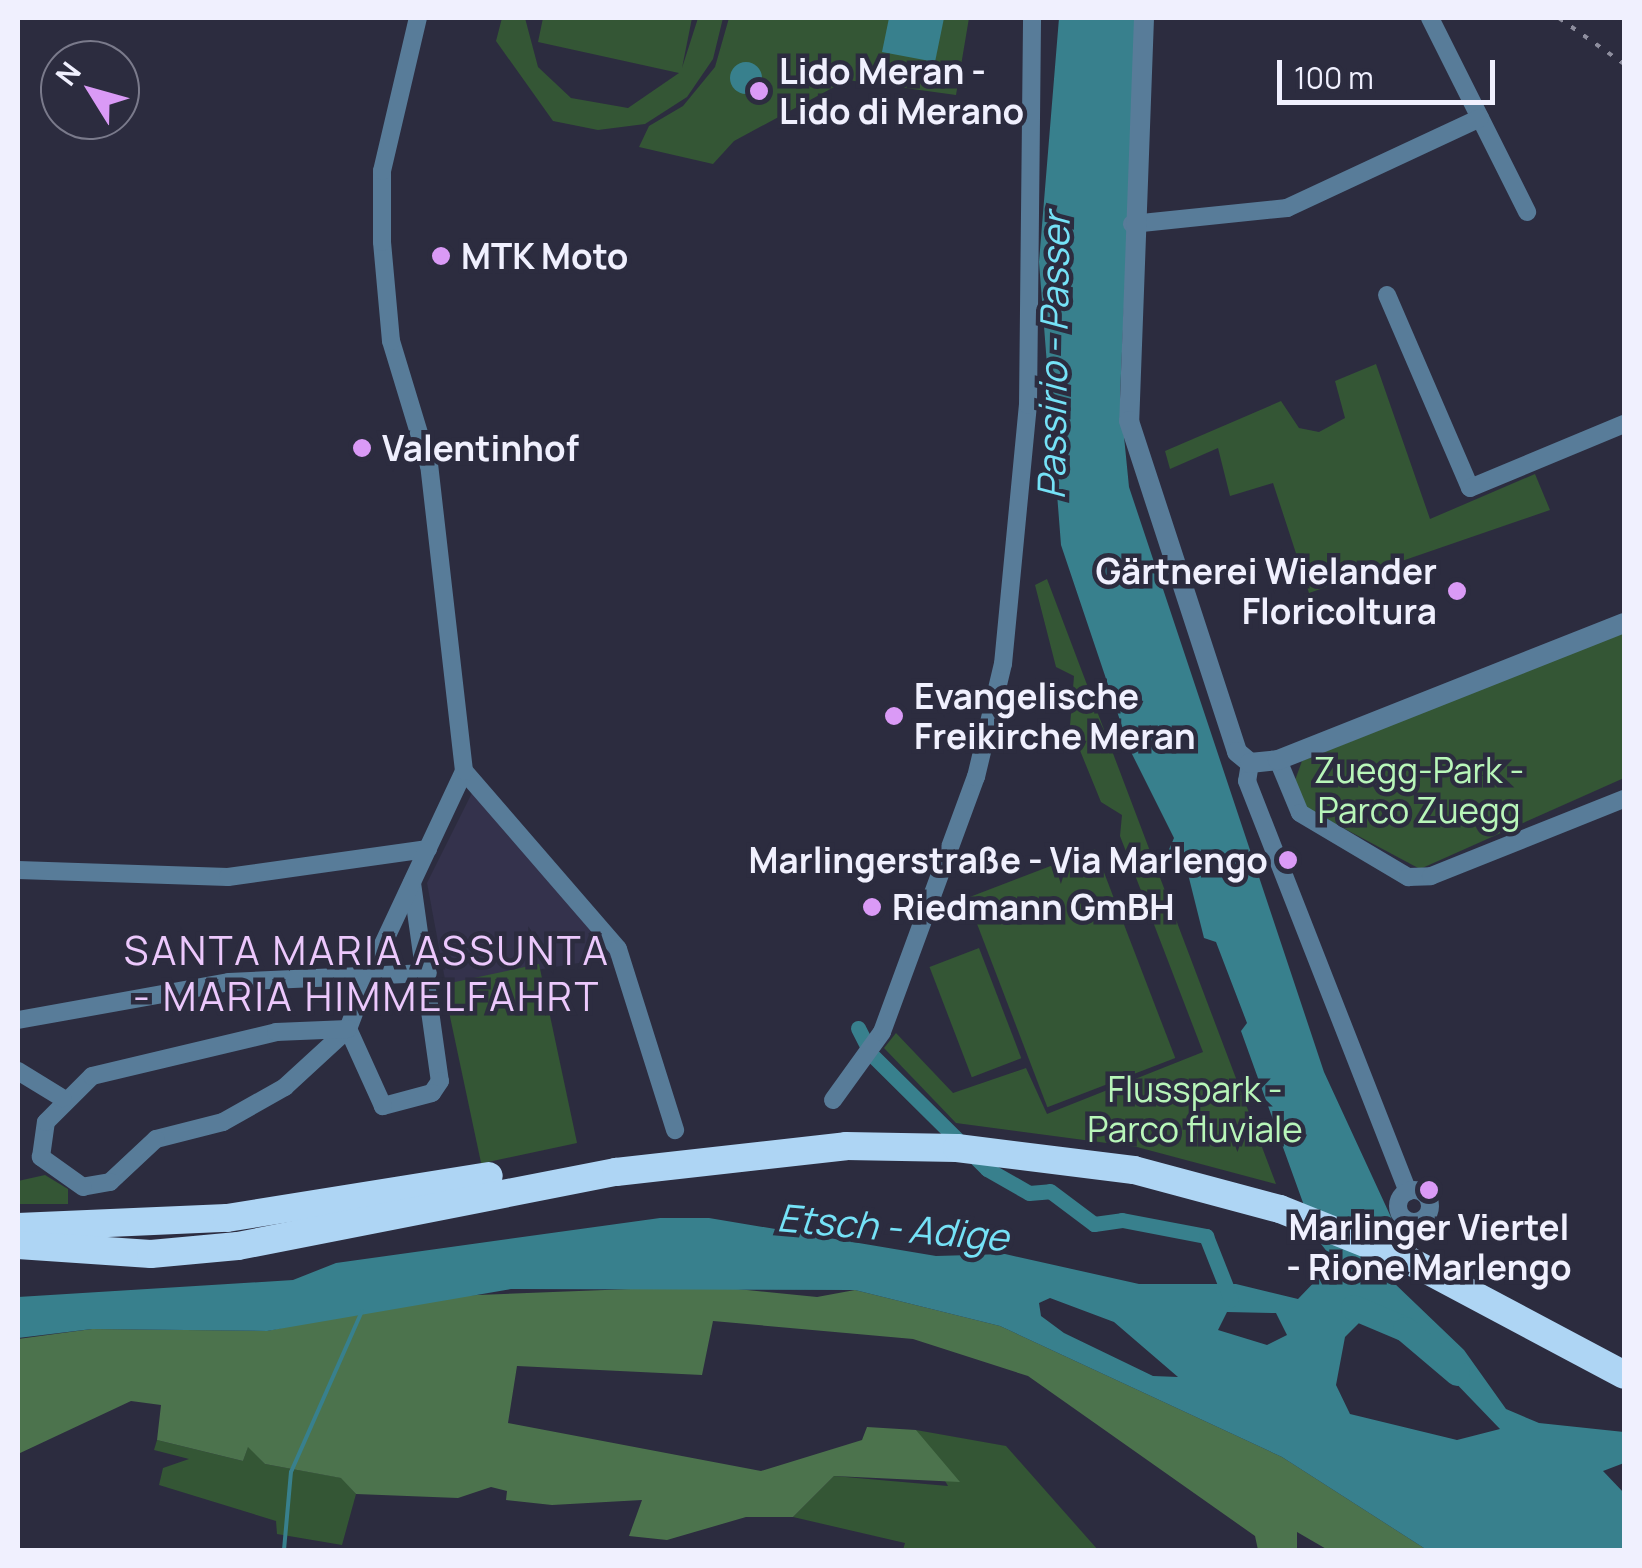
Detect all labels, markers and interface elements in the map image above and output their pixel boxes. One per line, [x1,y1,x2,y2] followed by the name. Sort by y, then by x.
[40,40,140,140] north arrow
[1282,40,1500,102] scale bar
[779,50,1024,132] place label: Lido Meran - Lido di Merano
[46,54,89,93] text: N
[1294,57,1374,98] text: 100 m
[748,80,770,102] marker: Lido Meran - Lido di Merano
[1028,212,1078,500] water label: Passirio - Passer
[461,235,629,277] place label: MTK Moto
[430,245,452,267] marker: MTK Moto
[382,427,579,469] place label: Valentinhof
[351,437,373,459] marker: Valentinhof
[1095,550,1437,632] place label: Gärtnerei Wielander Floricoltura
[1446,580,1468,602] marker: Gärtnerei Wielander Floricoltura
[914,675,1196,757] place label: Evangelische Freikirche Meran
[883,705,905,727] marker: Evangelische Freikirche Meran
[1314,749,1524,831] park label: Zuegg-Park - Parco Zuegg
[749,839,1268,881] place label: Marlingerstraße - Via Marlengo
[1277,849,1299,871] marker: Marlingerstraße - Via Marlengo
[892,886,1174,928] place label: Riedmann GmBH
[861,896,883,918] marker: Riedmann GmBH
[124,926,610,1020] district label: SANTA MARIA ASSUNTA - MARIA HIMMELFAHRT
[1087,1068,1303,1150] park label: Flusspark - Parco fluviale
[1418,1179,1440,1201] marker: Marlinger Viertel - Rione Marlengo
[776,1194,1010,1260] water label: Etsch - Adige
[1286,1206,1572,1288] place label: Marlinger Viertel - Rione Marlengo

